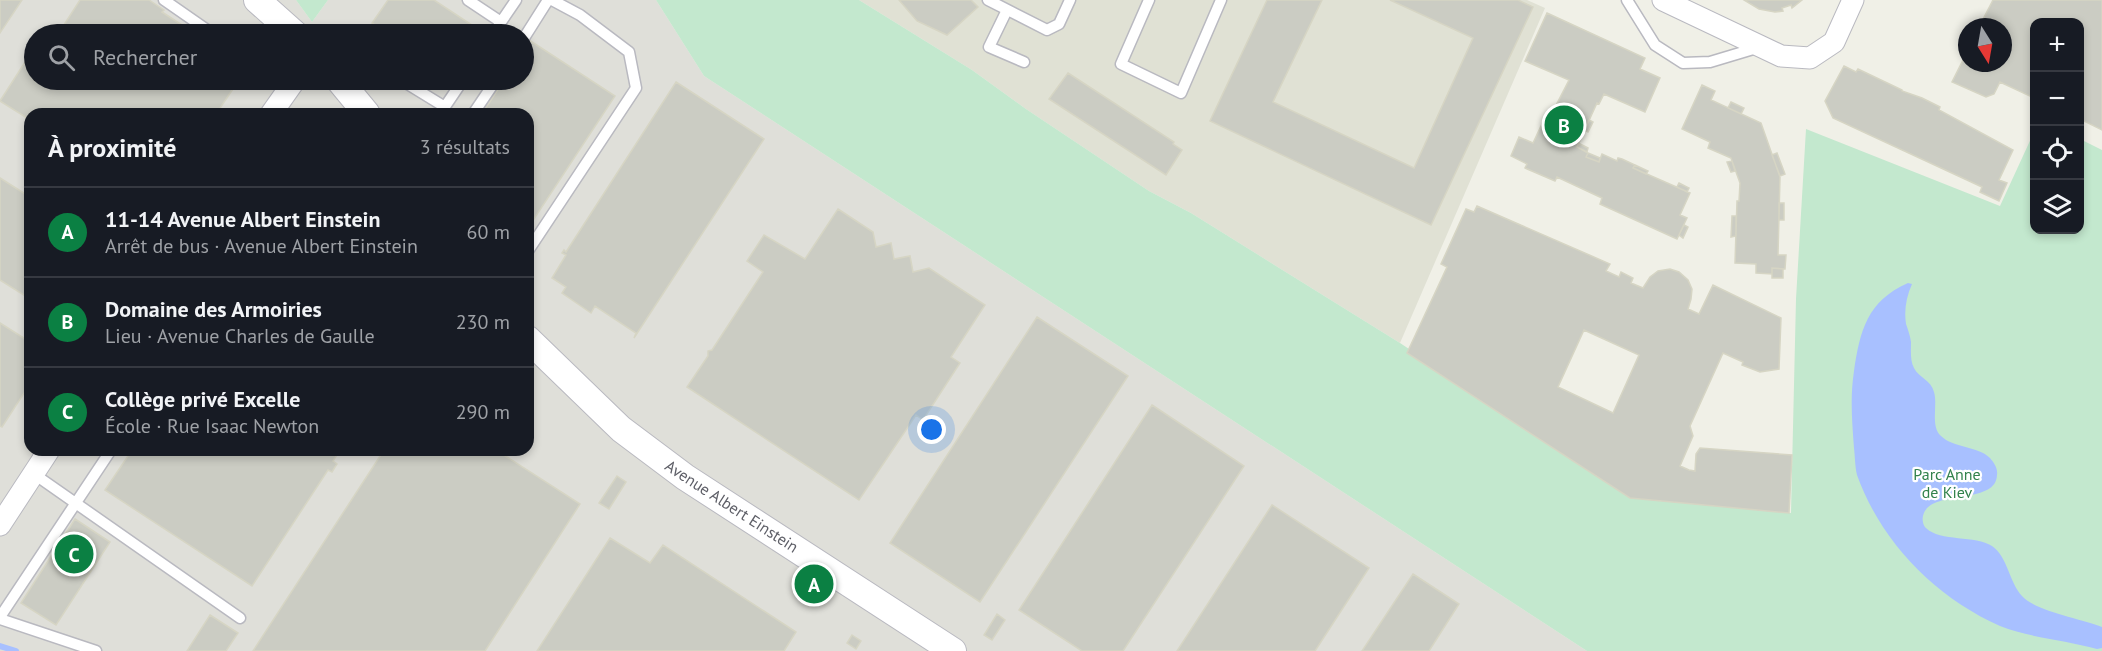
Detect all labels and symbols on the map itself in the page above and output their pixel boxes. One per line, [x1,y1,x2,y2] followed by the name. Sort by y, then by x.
[1958,18,2012,72] north arrow
[1544,102,1584,148] pin: B
[917,415,946,444] your location
[662,455,802,557] street label: Avenue Albert Einstein
[1913,464,1981,502] park label: Parc Anne de Kiev
[54,532,94,576] pin: C
[794,562,834,606] pin: A

